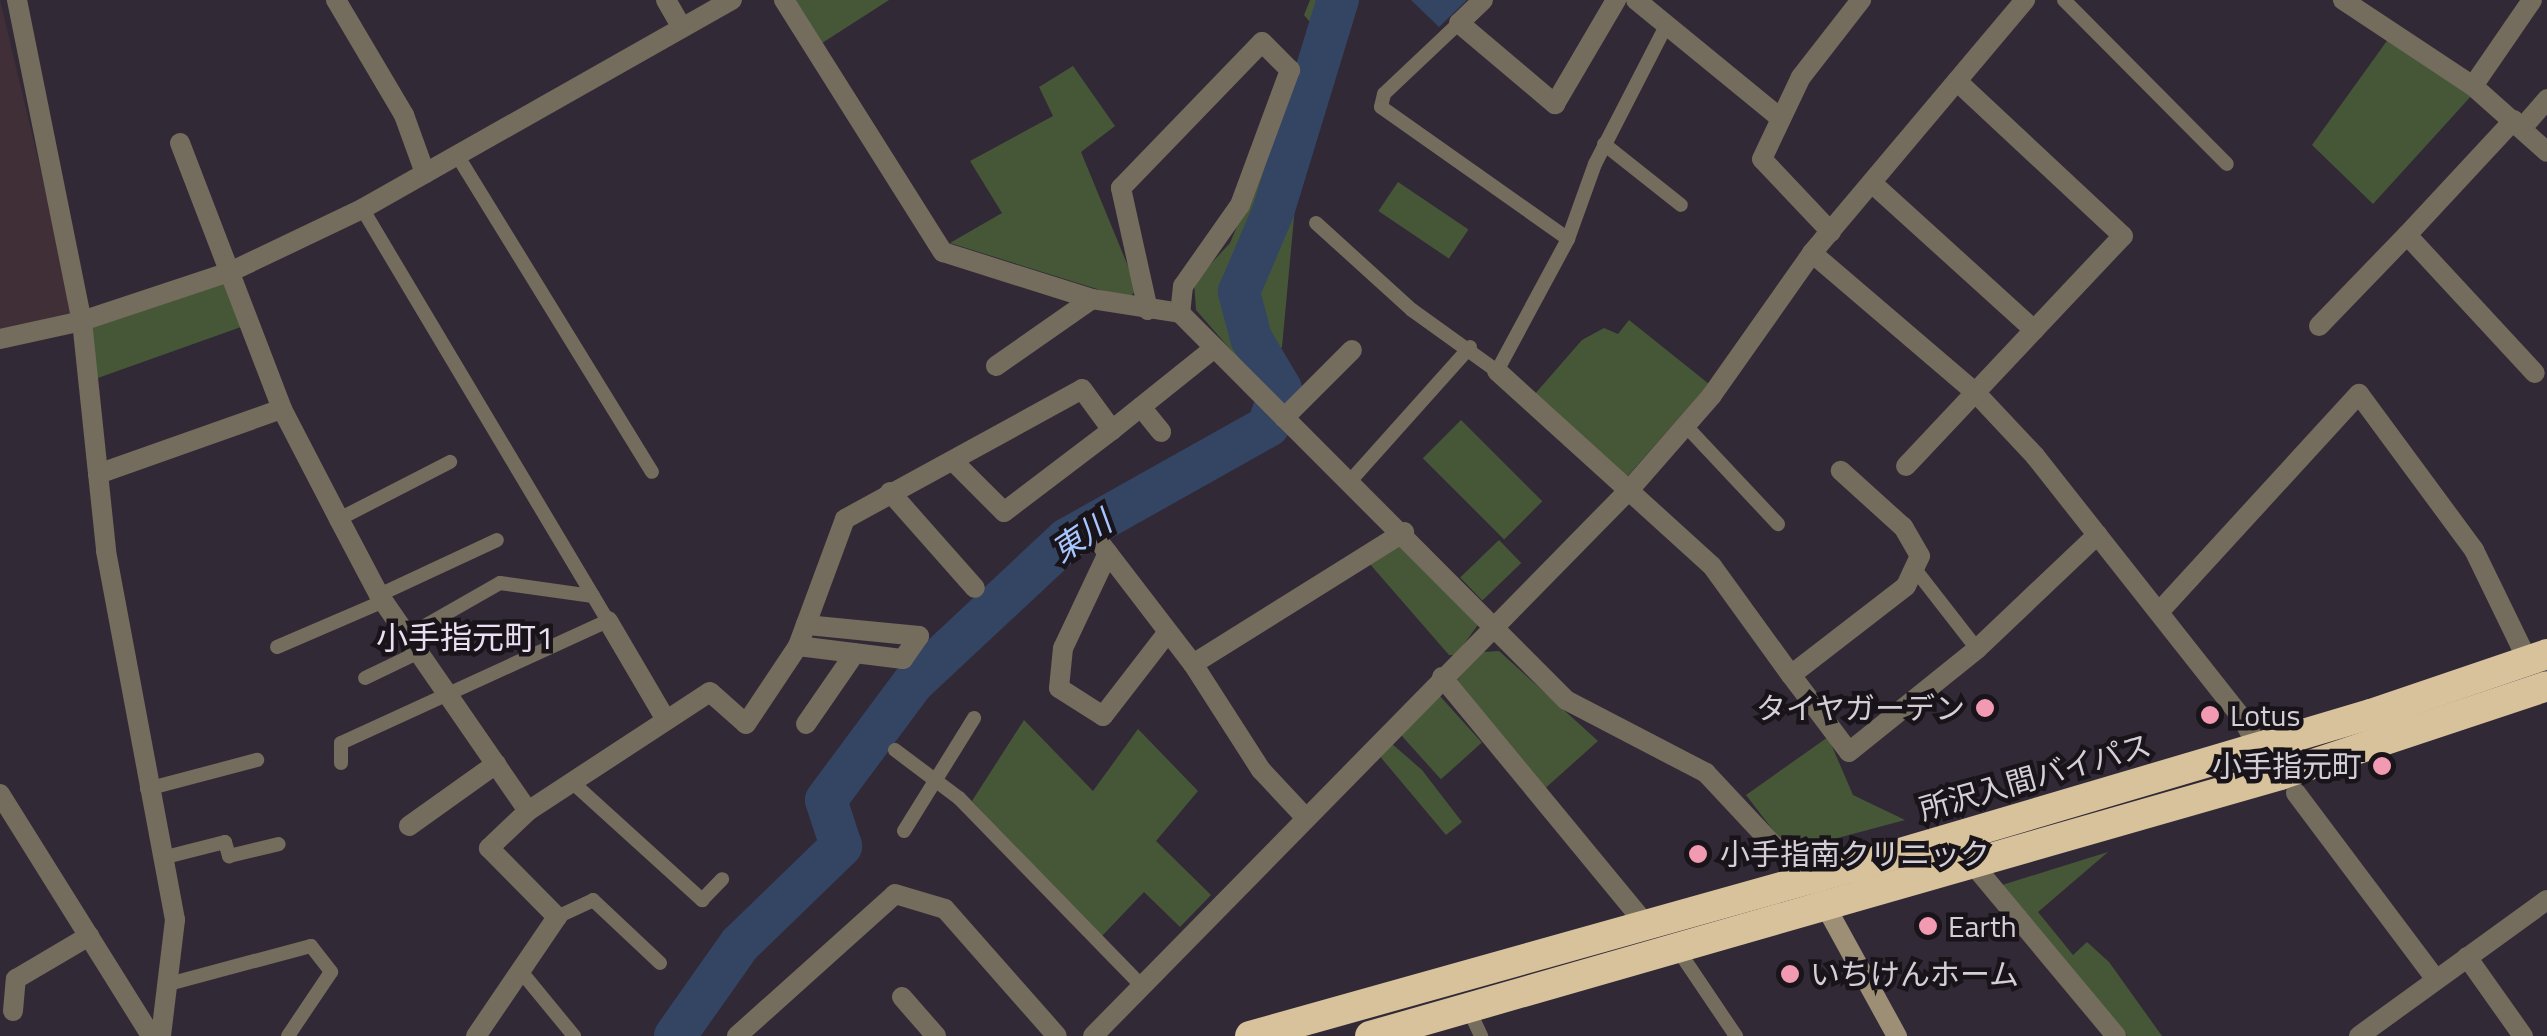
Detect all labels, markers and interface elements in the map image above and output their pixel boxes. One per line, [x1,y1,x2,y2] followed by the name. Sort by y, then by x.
[1044,502,1118,570] water label: 東川
[376,618,554,656] district label: 小手指元町1
[1755,690,1965,726] place label: タイヤガーデン
[1974,697,1996,719] marker: タイヤガーデン
[2230,697,2300,733] place label: Lotus
[2199,704,2221,726] marker: Lotus
[1915,727,2155,827] street label: 所沢入間バイパス
[2212,748,2362,784] place label: 小手指元町
[2371,755,2393,777] marker: 小手指元町
[1720,836,1990,872] place label: 小手指南クリニック
[1685,841,1711,867] marker: 小手指南クリニック
[1948,908,2017,944] place label: Earth
[1917,915,1939,937] marker: Earth
[1810,956,2020,992] place label: いちけんホーム
[1779,963,1801,985] marker: いちけんホーム

